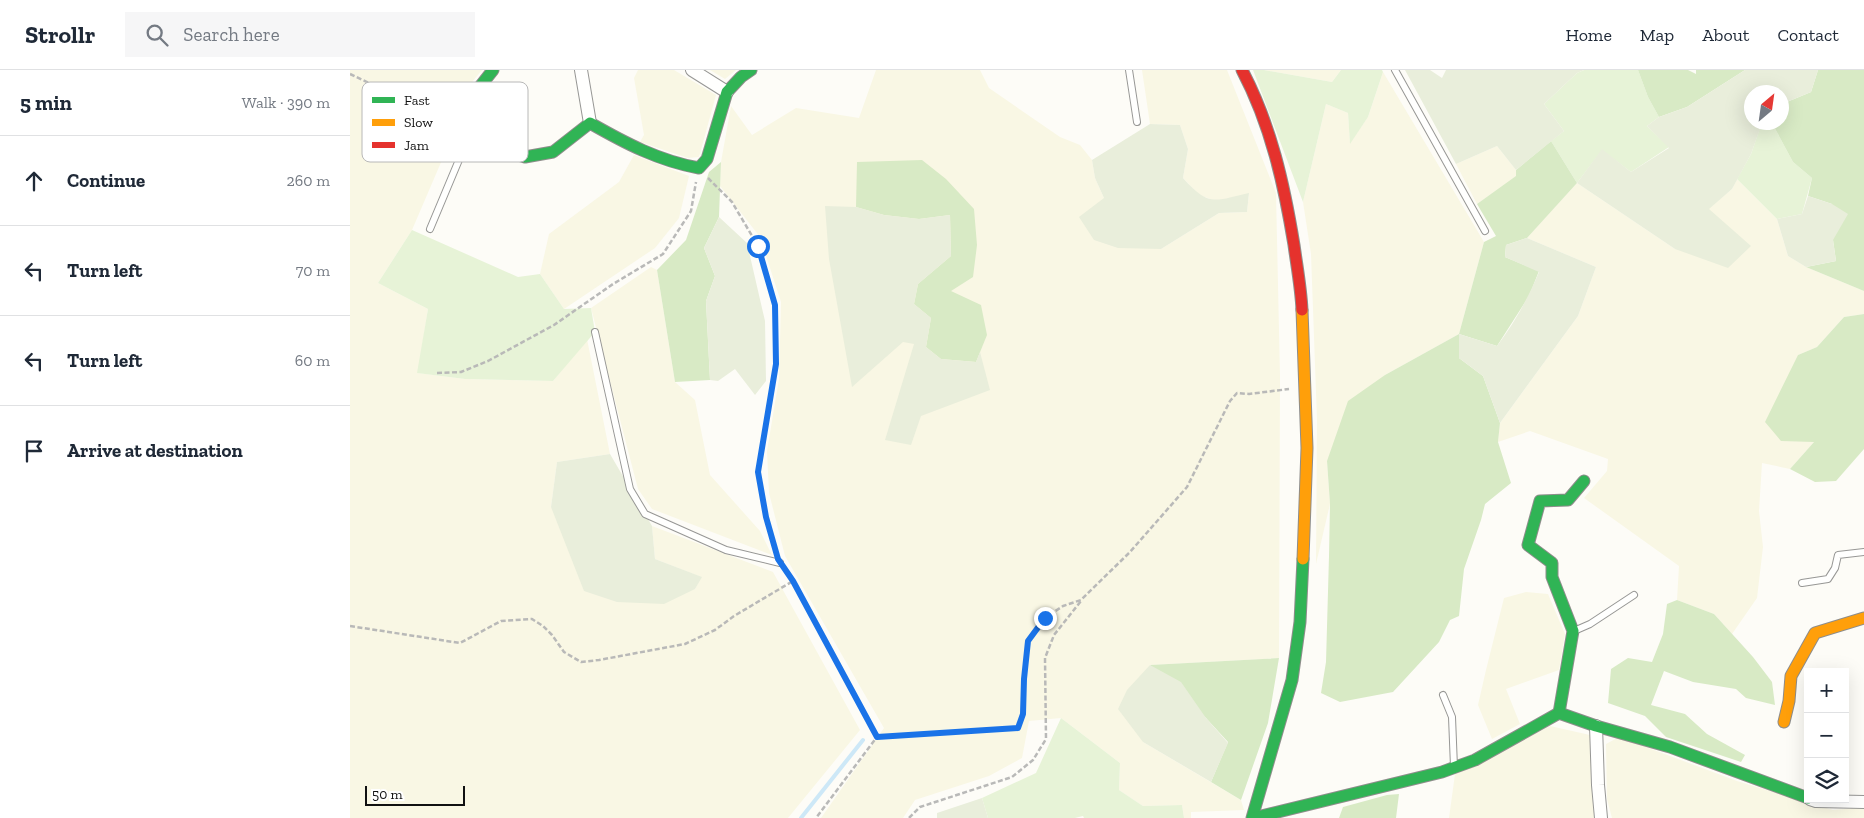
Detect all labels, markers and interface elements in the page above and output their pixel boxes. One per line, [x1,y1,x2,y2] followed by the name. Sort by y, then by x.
[125,12,475,57] search box
[25,20,95,49] text: Strollr
[143,21,171,49] icon: search
[183,23,280,46] text: Search here
[1565,24,1612,46] text: Home
[1640,24,1674,46] text: Map
[1702,24,1749,46] text: About
[1777,24,1839,46] text: Contact
[362,82,528,162] legend
[1744,85,1789,130] north arrow
[20,90,72,115] text: 5 min
[404,92,431,109] text: Fast
[242,93,330,112] text: Walk · 390 m
[404,114,433,131] text: Slow
[404,137,429,154] text: Jam
[20,167,48,195] icon: ahead
[67,169,145,192] text: Continue
[287,171,330,190] text: 260 m
[747,235,770,258] route start
[20,257,48,285] icon: left
[67,259,142,282] text: Turn left
[296,261,330,280] text: 70 m
[20,347,48,375] icon: left
[67,349,142,372] text: Turn left
[295,351,330,370] text: 60 m
[20,437,48,465] icon: arrive
[67,439,243,462] text: Arrive at destination
[1034,607,1057,630] route end
[1804,668,1849,803] map controls
[1804,668,1849,713] button: +
[1804,713,1849,758] button: −
[1804,758,1849,803] button: layers
[365,783,465,806] scale bar
[372,786,403,803] text: 50 m

